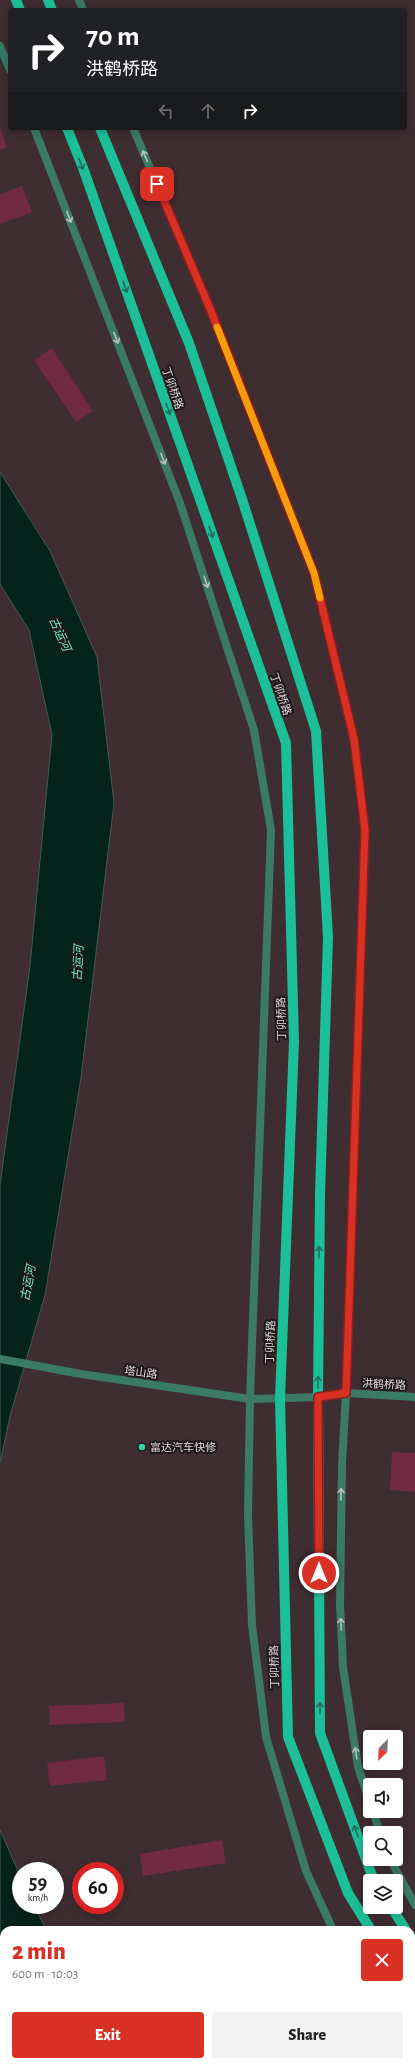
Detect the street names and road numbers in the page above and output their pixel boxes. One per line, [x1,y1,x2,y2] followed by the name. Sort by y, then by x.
[160,365,186,411] street label: 丁卯桥路
[268,671,294,717] street label: 丁卯桥路
[275,997,287,1041] street label: 丁卯桥路
[263,1320,277,1364] street label: 丁卯桥路
[124,1364,158,1380] street label: 塔山路
[362,1377,406,1391] street label: 洪鹤桥路
[268,1645,280,1689] street label: 丁卯桥路

